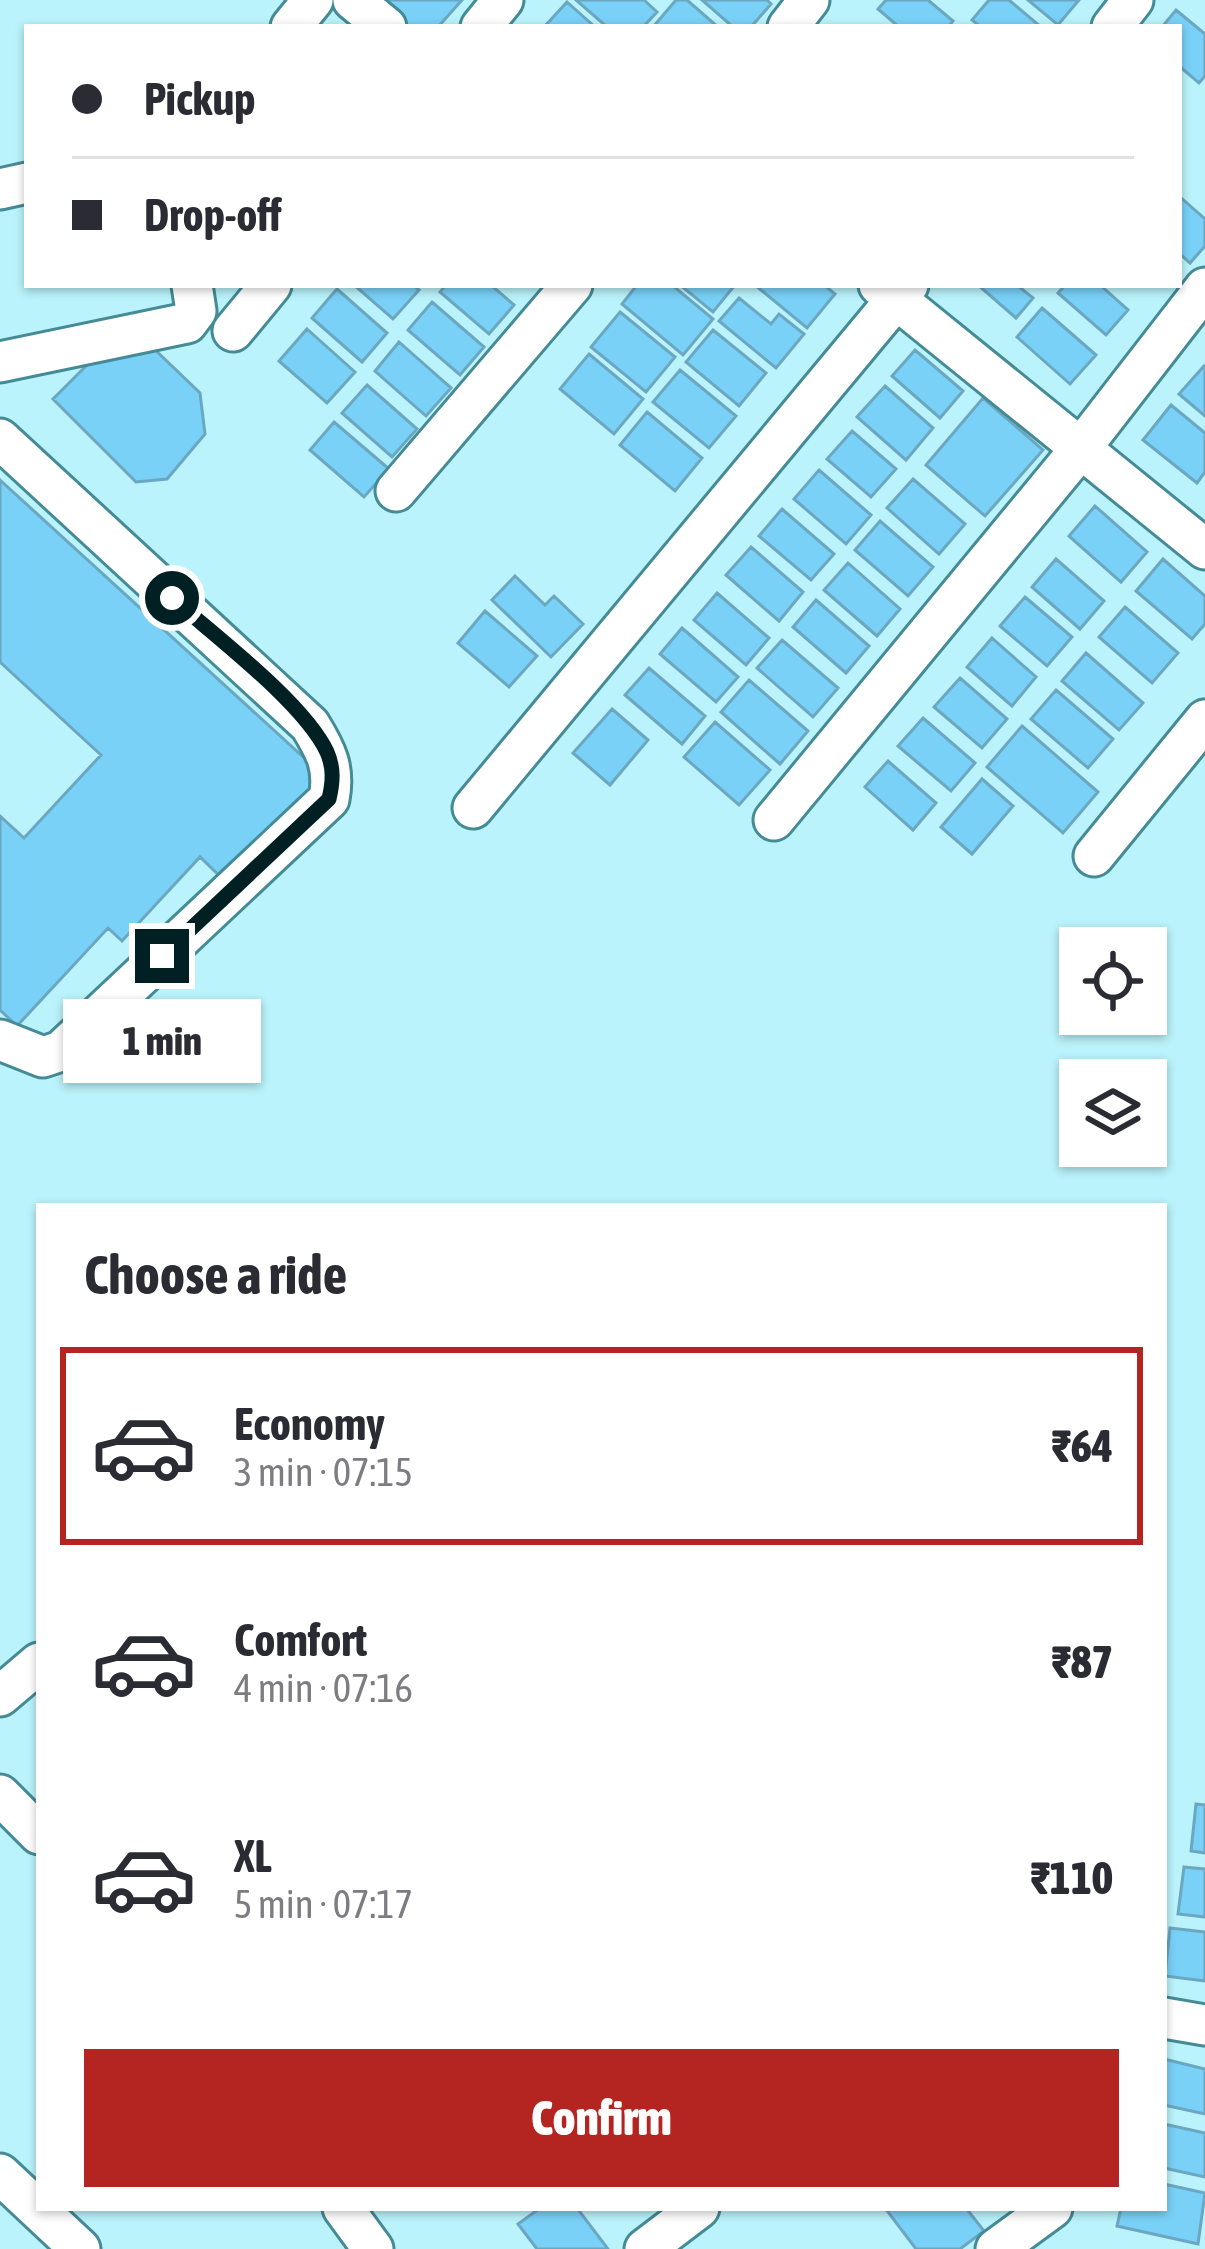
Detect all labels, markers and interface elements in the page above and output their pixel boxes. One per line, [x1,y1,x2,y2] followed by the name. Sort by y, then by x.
[144,73,255,125] text: Pickup
[144,189,282,241] text: Drop-off
[145,571,199,625] route start
[1059,927,1167,1167] map controls
[1059,927,1167,1035] button: locate
[135,929,189,983] route end
[63,998,261,1082] callout: 1 min
[122,1019,202,1063] text: 1 min
[1059,1059,1167,1167] button: layers
[84,1244,347,1305] text: Choose a ride
[90,1392,198,1500] icon: car
[234,1398,385,1450] text: Economy
[1051,1420,1113,1472] text: ₹64
[234,1450,413,1494] text: 3 min · 07:15
[90,1608,198,1716] icon: car
[234,1614,367,1666] text: Comfort
[1051,1636,1113,1688] text: ₹87
[234,1666,413,1710] text: 4 min · 07:16
[90,1824,198,1932] icon: car
[234,1830,272,1882] text: XL
[1030,1852,1113,1904] text: ₹110
[234,1882,413,1926] text: 5 min · 07:17
[84,2049,1119,2187] button: Confirm

